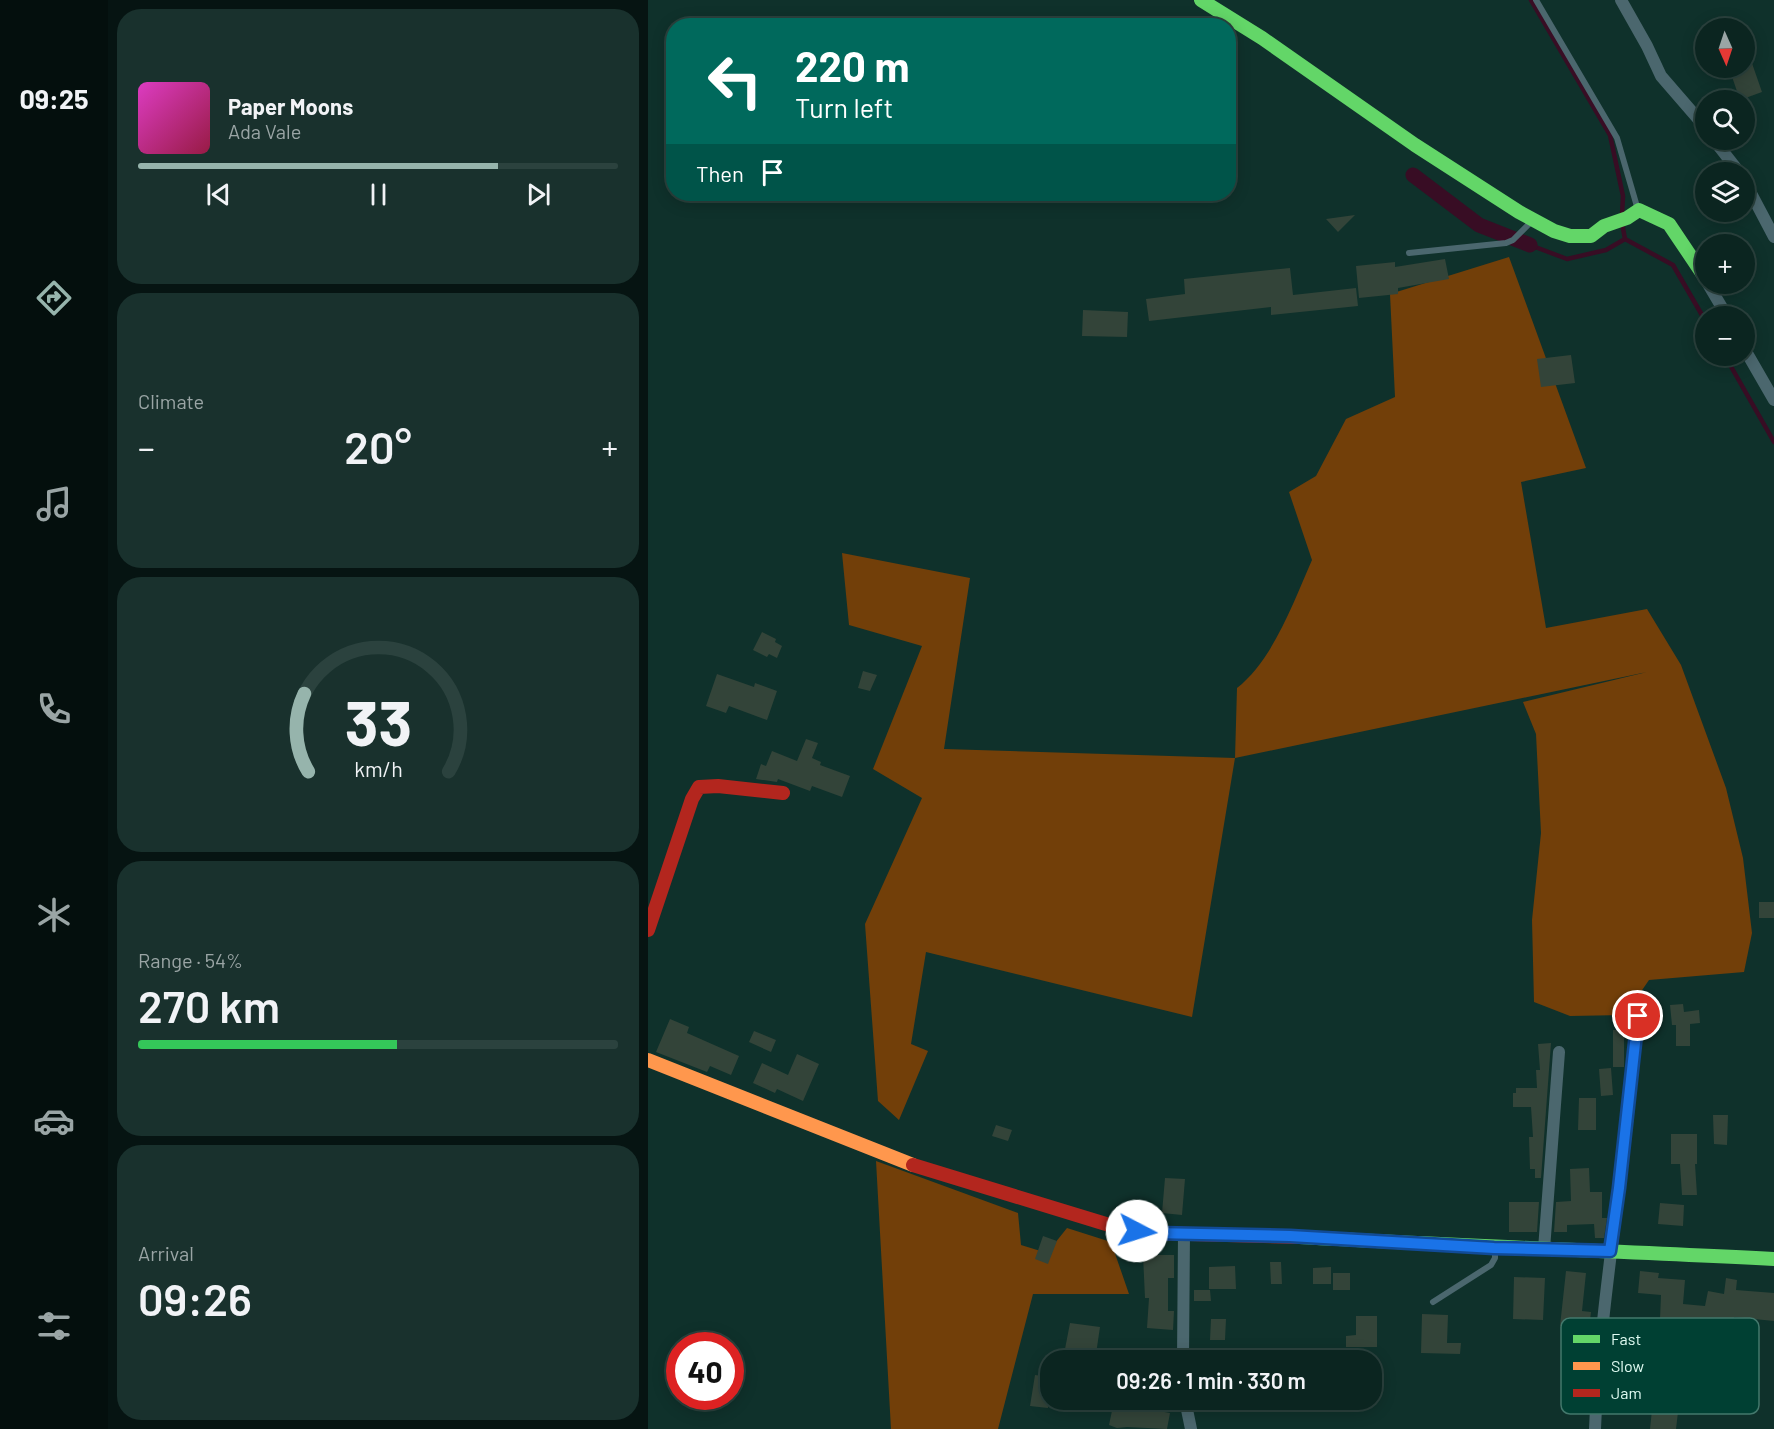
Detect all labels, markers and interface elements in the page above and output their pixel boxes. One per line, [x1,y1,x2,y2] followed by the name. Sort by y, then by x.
[1695,18,1755,78] north arrow
[1695,18,1755,366] map controls
[795,40,909,90] text: 220 m
[696,42,774,120] icon: left
[19,82,89,114] text: 09:25
[1695,90,1755,150] button: search
[795,91,893,123] text: Turn left
[228,93,353,119] text: Paper Moons
[228,119,301,143] text: Ada Vale
[756,156,789,189] icon: arrive
[696,160,744,186] text: Then
[1695,162,1755,222] button: layers
[202,178,235,211] icon: previous
[362,178,395,211] icon: pause
[522,178,555,211] icon: next
[1695,234,1755,294] button: +
[33,277,75,319] icon: directions
[1695,306,1755,366] button: −
[138,389,204,413] text: Climate
[344,419,412,473] text: 20°
[138,427,155,467] text: −
[602,427,618,467] text: +
[33,483,75,525] icon: music
[344,684,412,758] text: 33
[33,688,75,730] icon: phone
[354,756,402,781] text: km/h
[33,894,75,936] icon: climate
[138,948,243,972] text: Range · 54%
[138,978,280,1032] text: 270 km
[1612,990,1663,1041] pin
[1621,999,1654,1032] icon: arrive
[33,1100,75,1142] icon: car
[1105,1199,1169,1263] position arrow
[138,1241,194,1265] text: Arrival
[138,1271,252,1325] text: 09:26
[33,1305,75,1347] icon: filters
[1561,1318,1759,1414] legend
[1611,1329,1641,1348] text: Fast
[666,1332,744,1410] speed limit sign: 40
[1611,1356,1644,1375] text: Slow
[1116,1367,1306,1393] text: 09:26 · 1 min · 330 m
[1611,1383,1642,1402] text: Jam

